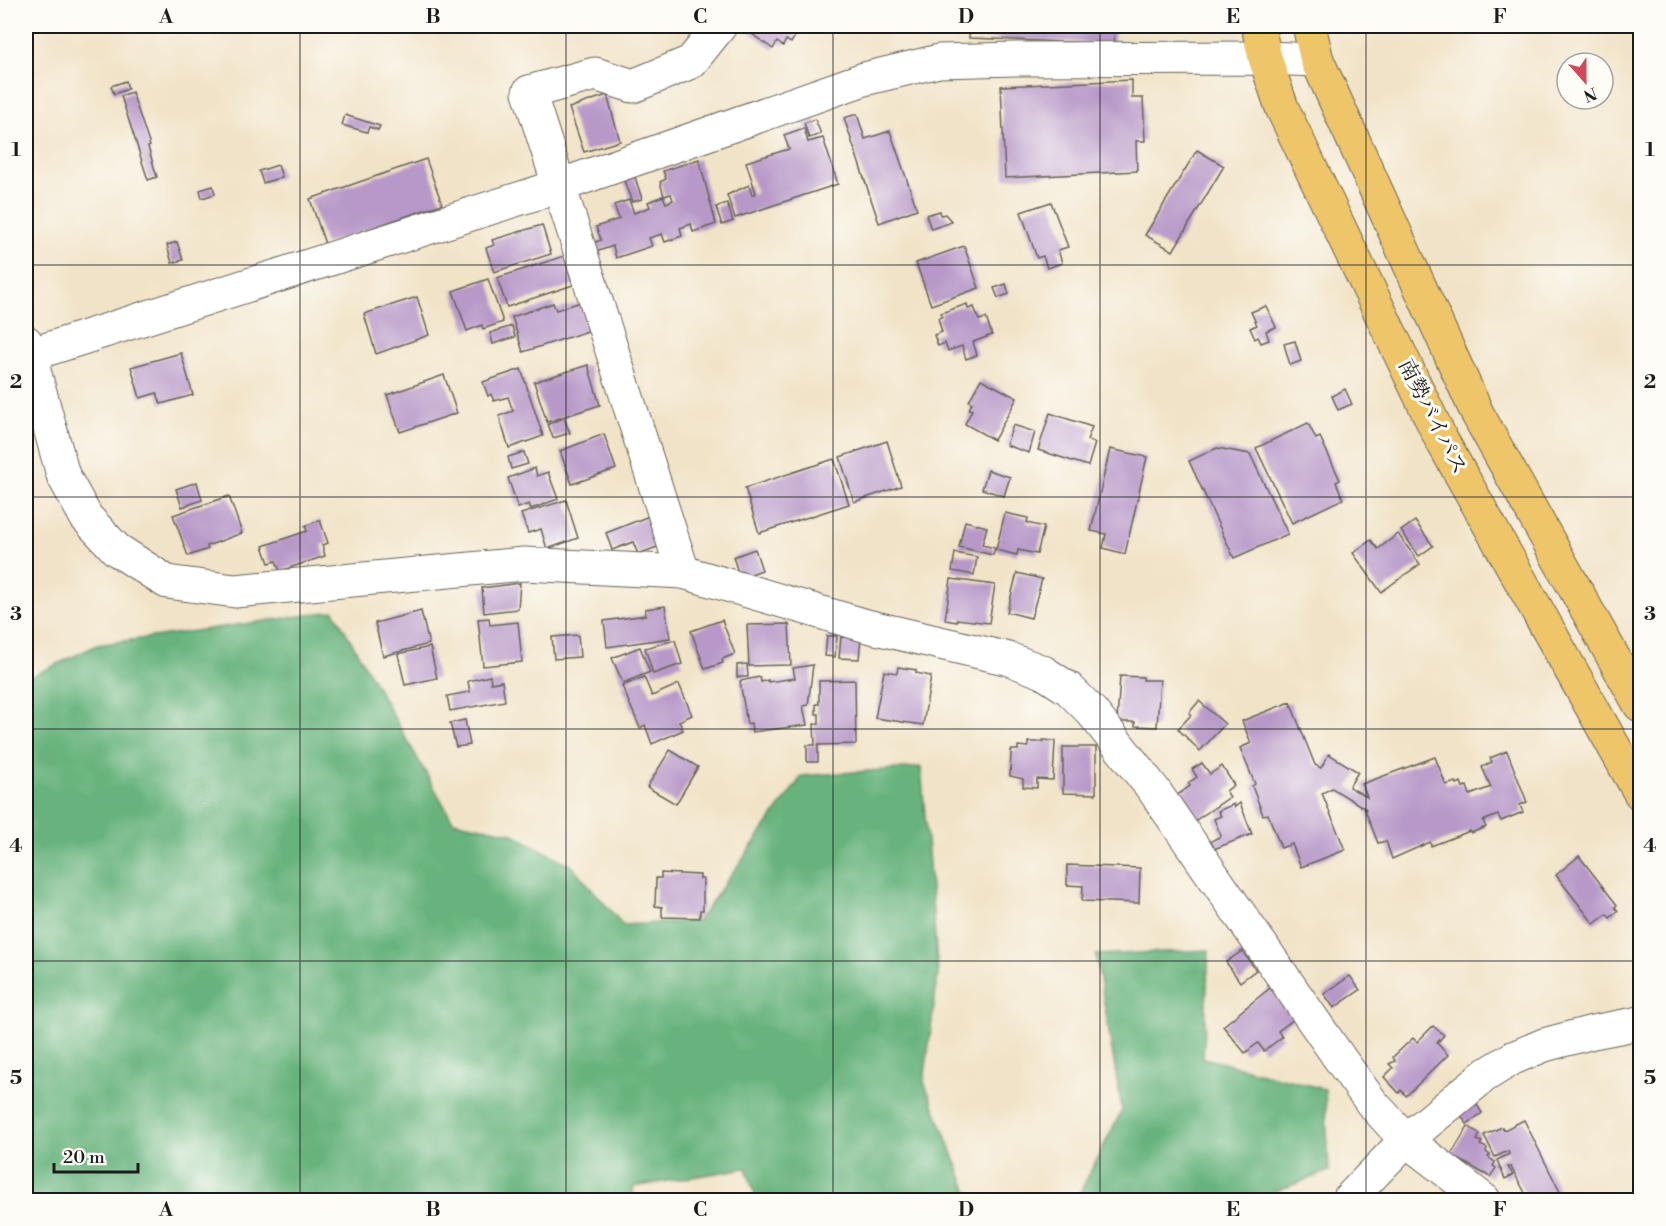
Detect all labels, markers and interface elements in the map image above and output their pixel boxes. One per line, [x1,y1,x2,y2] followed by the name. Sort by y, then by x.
[158,5,174,30] text: A
[425,5,441,30] text: B
[693,5,707,30] text: C
[958,5,974,30] text: D
[1226,5,1240,30] text: E
[1493,5,1507,30] text: F
[1555,51,1615,111] north arrow
[1580,82,1600,106] text: N
[11,138,21,163] text: 1
[1645,138,1655,163] text: 1
[1392,355,1472,479] street label: 南勢バイパス
[10,370,22,395] text: 2
[1644,370,1656,395] text: 2
[10,602,22,627] text: 3
[1644,602,1656,627] text: 3
[9,834,23,859] text: 4
[1643,834,1657,859] text: 4
[10,1066,22,1091] text: 5
[1644,1066,1656,1091] text: 5
[54,1136,138,1174] scale bar
[63,1146,105,1169] text: 20 m
[158,1198,174,1223] text: A
[425,1198,441,1223] text: B
[693,1198,707,1223] text: C
[958,1198,974,1223] text: D
[1226,1198,1240,1223] text: E
[1493,1198,1507,1223] text: F

